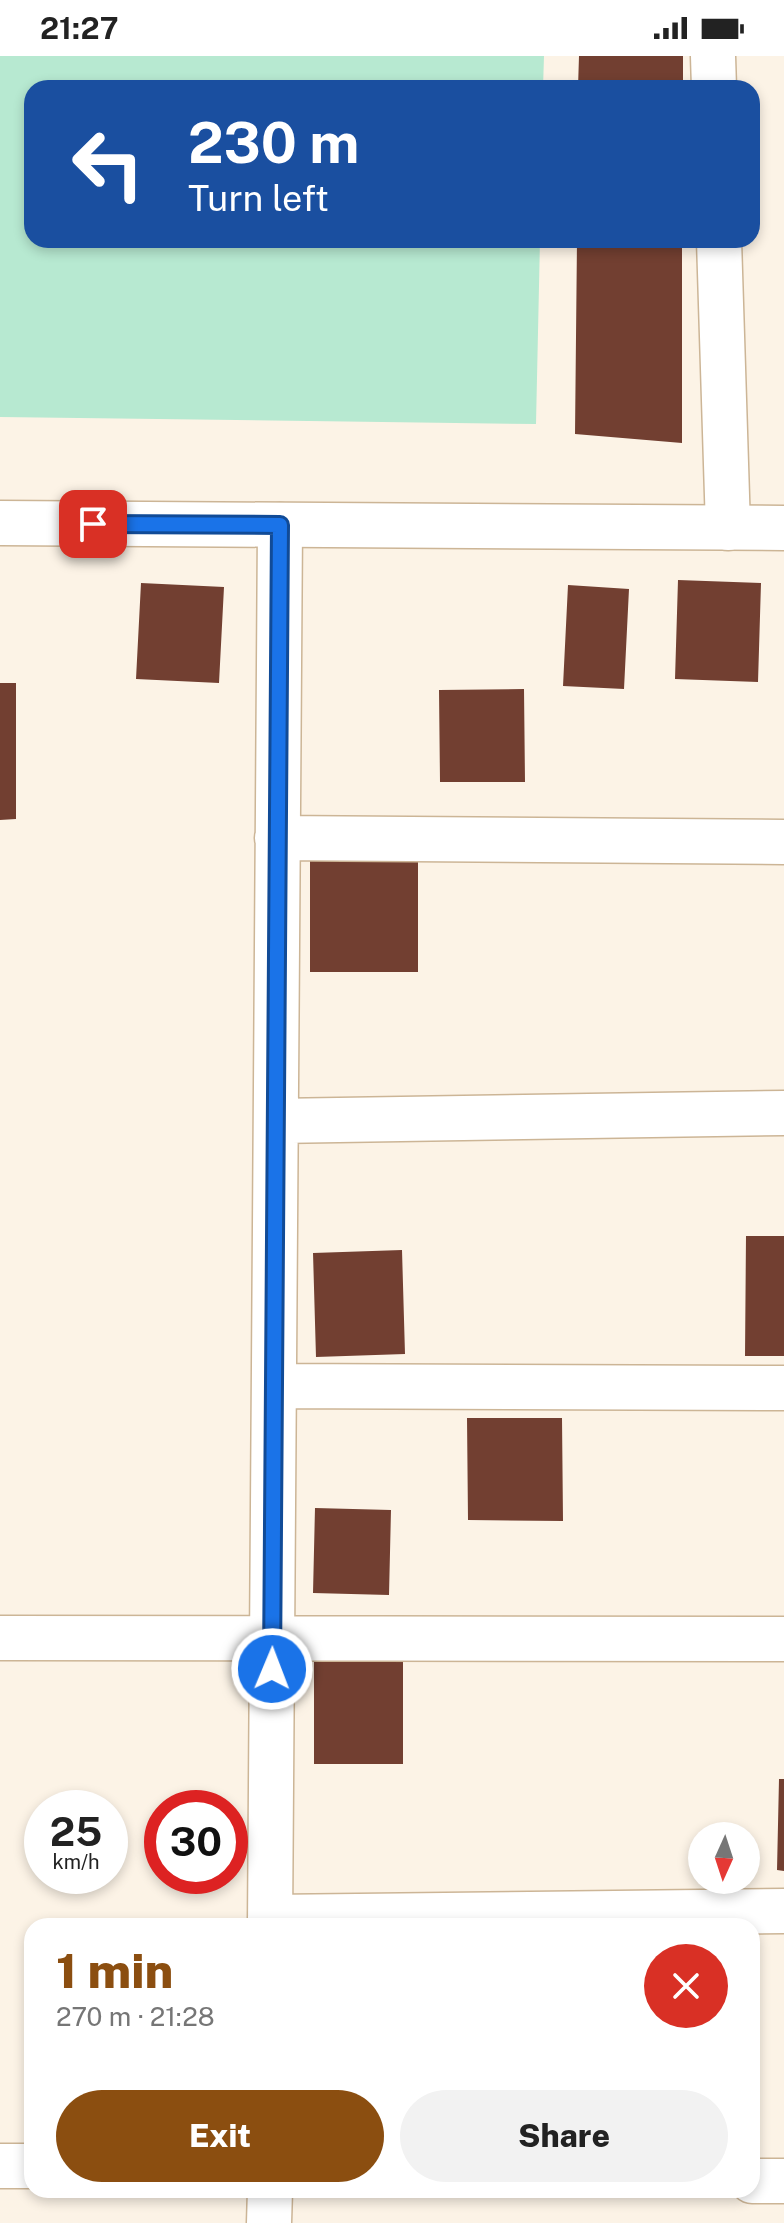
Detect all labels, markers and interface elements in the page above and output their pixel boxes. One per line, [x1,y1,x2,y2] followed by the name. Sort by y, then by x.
[40,10,118,46] text: 21:27
[188,110,360,176] text: 230 m
[56,112,160,216] icon: left
[188,177,329,219] text: Turn left
[59,490,127,558] pin
[71,502,115,546] icon: arrive
[230,1627,314,1711] position arrow
[144,1790,248,1894] speed limit sign: 30
[50,1808,102,1855] text: 25
[688,1822,760,1894] north arrow
[688,1822,760,1894] map controls
[52,1850,100,1874] text: km/h
[56,1942,173,1999] text: 1 min
[644,1944,728,2028] button: close
[56,2001,215,2032] text: 270 m · 21:28
[56,2090,384,2182] button: Exit
[400,2090,728,2182] button: Share

